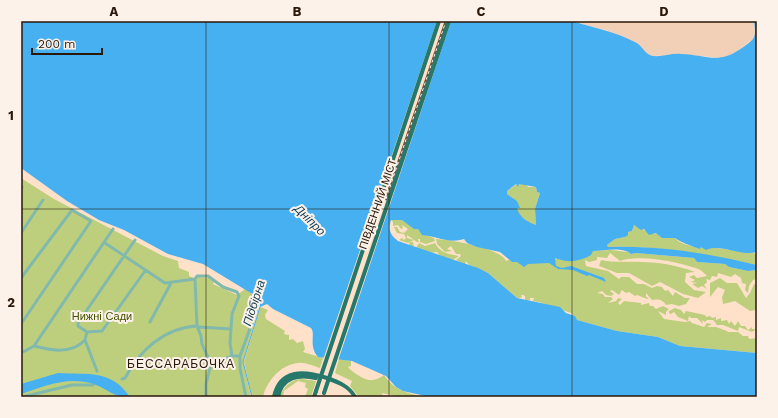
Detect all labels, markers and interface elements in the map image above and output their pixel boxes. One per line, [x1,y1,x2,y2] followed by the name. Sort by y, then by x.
[110,4,119,19] text: A
[293,4,302,19] text: B
[477,4,486,19] text: C
[659,4,669,19] text: D
[32,30,102,56] scale bar
[38,37,75,51] text: 200 m
[8,108,14,123] text: 1
[356,157,400,251] street label: ПІВДЕННИЙ МІСТ
[290,200,328,238] water label: Дніпро
[240,278,268,328] water label: Підбірна
[7,295,15,310] text: 2
[72,310,132,323] park label: Нижні Сади
[127,357,235,371] district label: БЕССАРАБОЧКА

